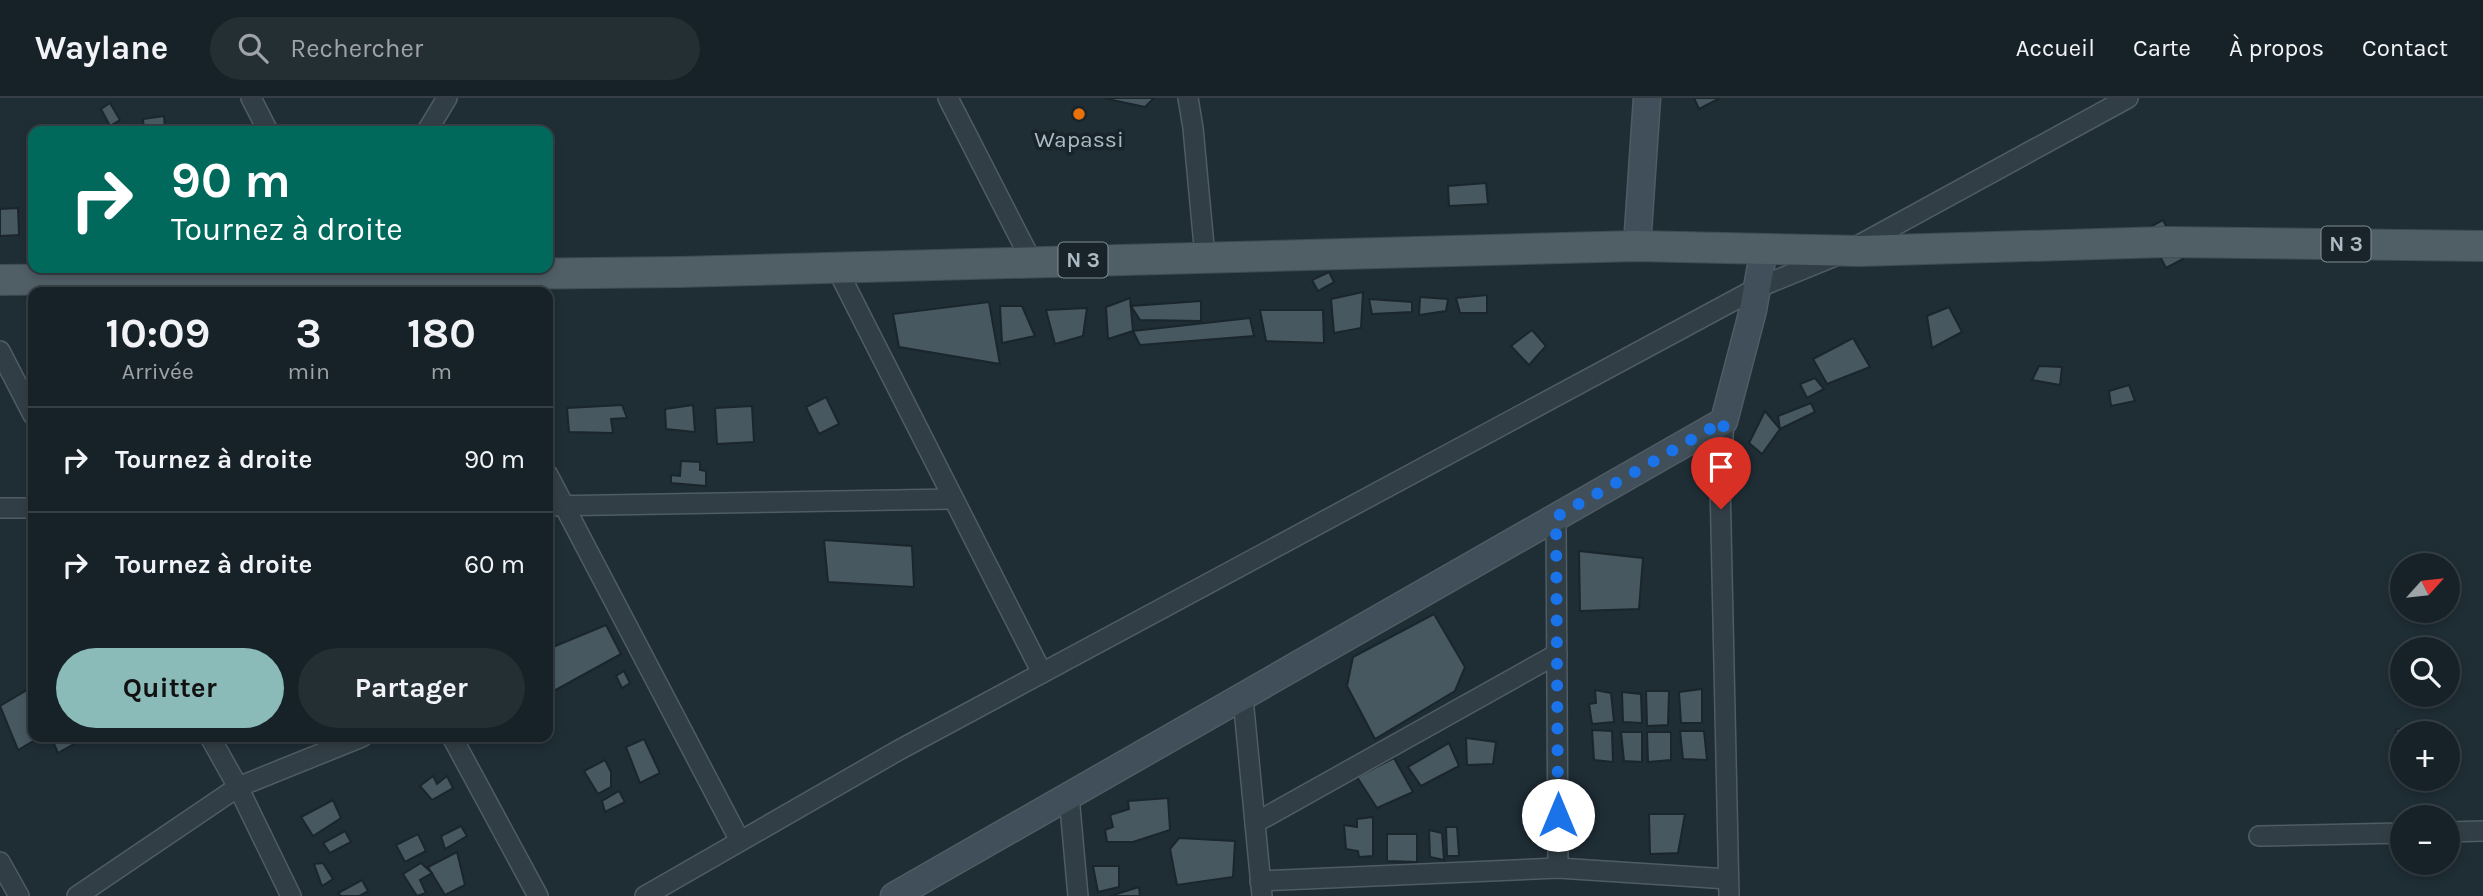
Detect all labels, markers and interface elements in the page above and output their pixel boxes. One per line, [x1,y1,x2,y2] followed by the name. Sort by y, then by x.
[210,17,700,80] search box
[35,29,168,67] text: Waylane
[234,29,272,67] icon: search
[290,33,423,64] text: Rechercher
[2016,34,2095,62] text: Accueil
[2133,34,2191,62] text: Carte
[2229,34,2324,62] text: À propos
[2362,34,2448,62] text: Contact
[1071,106,1087,122] marker: Wapassi
[1034,126,1124,153] place label: Wapassi
[171,152,291,209] text: 90 m
[56,154,147,245] icon: right
[171,211,403,248] text: Tournez à droite
[2322,226,2370,262] road number: N 3
[1058,242,1108,278] road number: N 3
[105,308,210,358] text: 10:09
[296,308,322,358] text: 3
[407,308,476,358] text: 180
[122,358,194,385] text: Arrivée
[288,358,330,385] text: min
[431,358,452,385] text: m
[1691,437,1751,509] pin
[56,441,94,479] icon: right
[115,444,312,475] text: Tournez à droite
[464,444,525,475] text: 90 m
[1702,448,1740,486] icon: arrive
[56,546,94,584] icon: right
[115,549,312,580] text: Tournez à droite
[464,549,525,580] text: 60 m
[2390,553,2460,623] north arrow
[2390,553,2460,875] map controls
[2390,637,2460,707] button: search
[56,648,284,728] button: Quitter
[298,648,525,728] button: Partager
[2390,721,2460,791] button: +
[1521,778,1595,852] position arrow
[2390,805,2460,875] button: −

